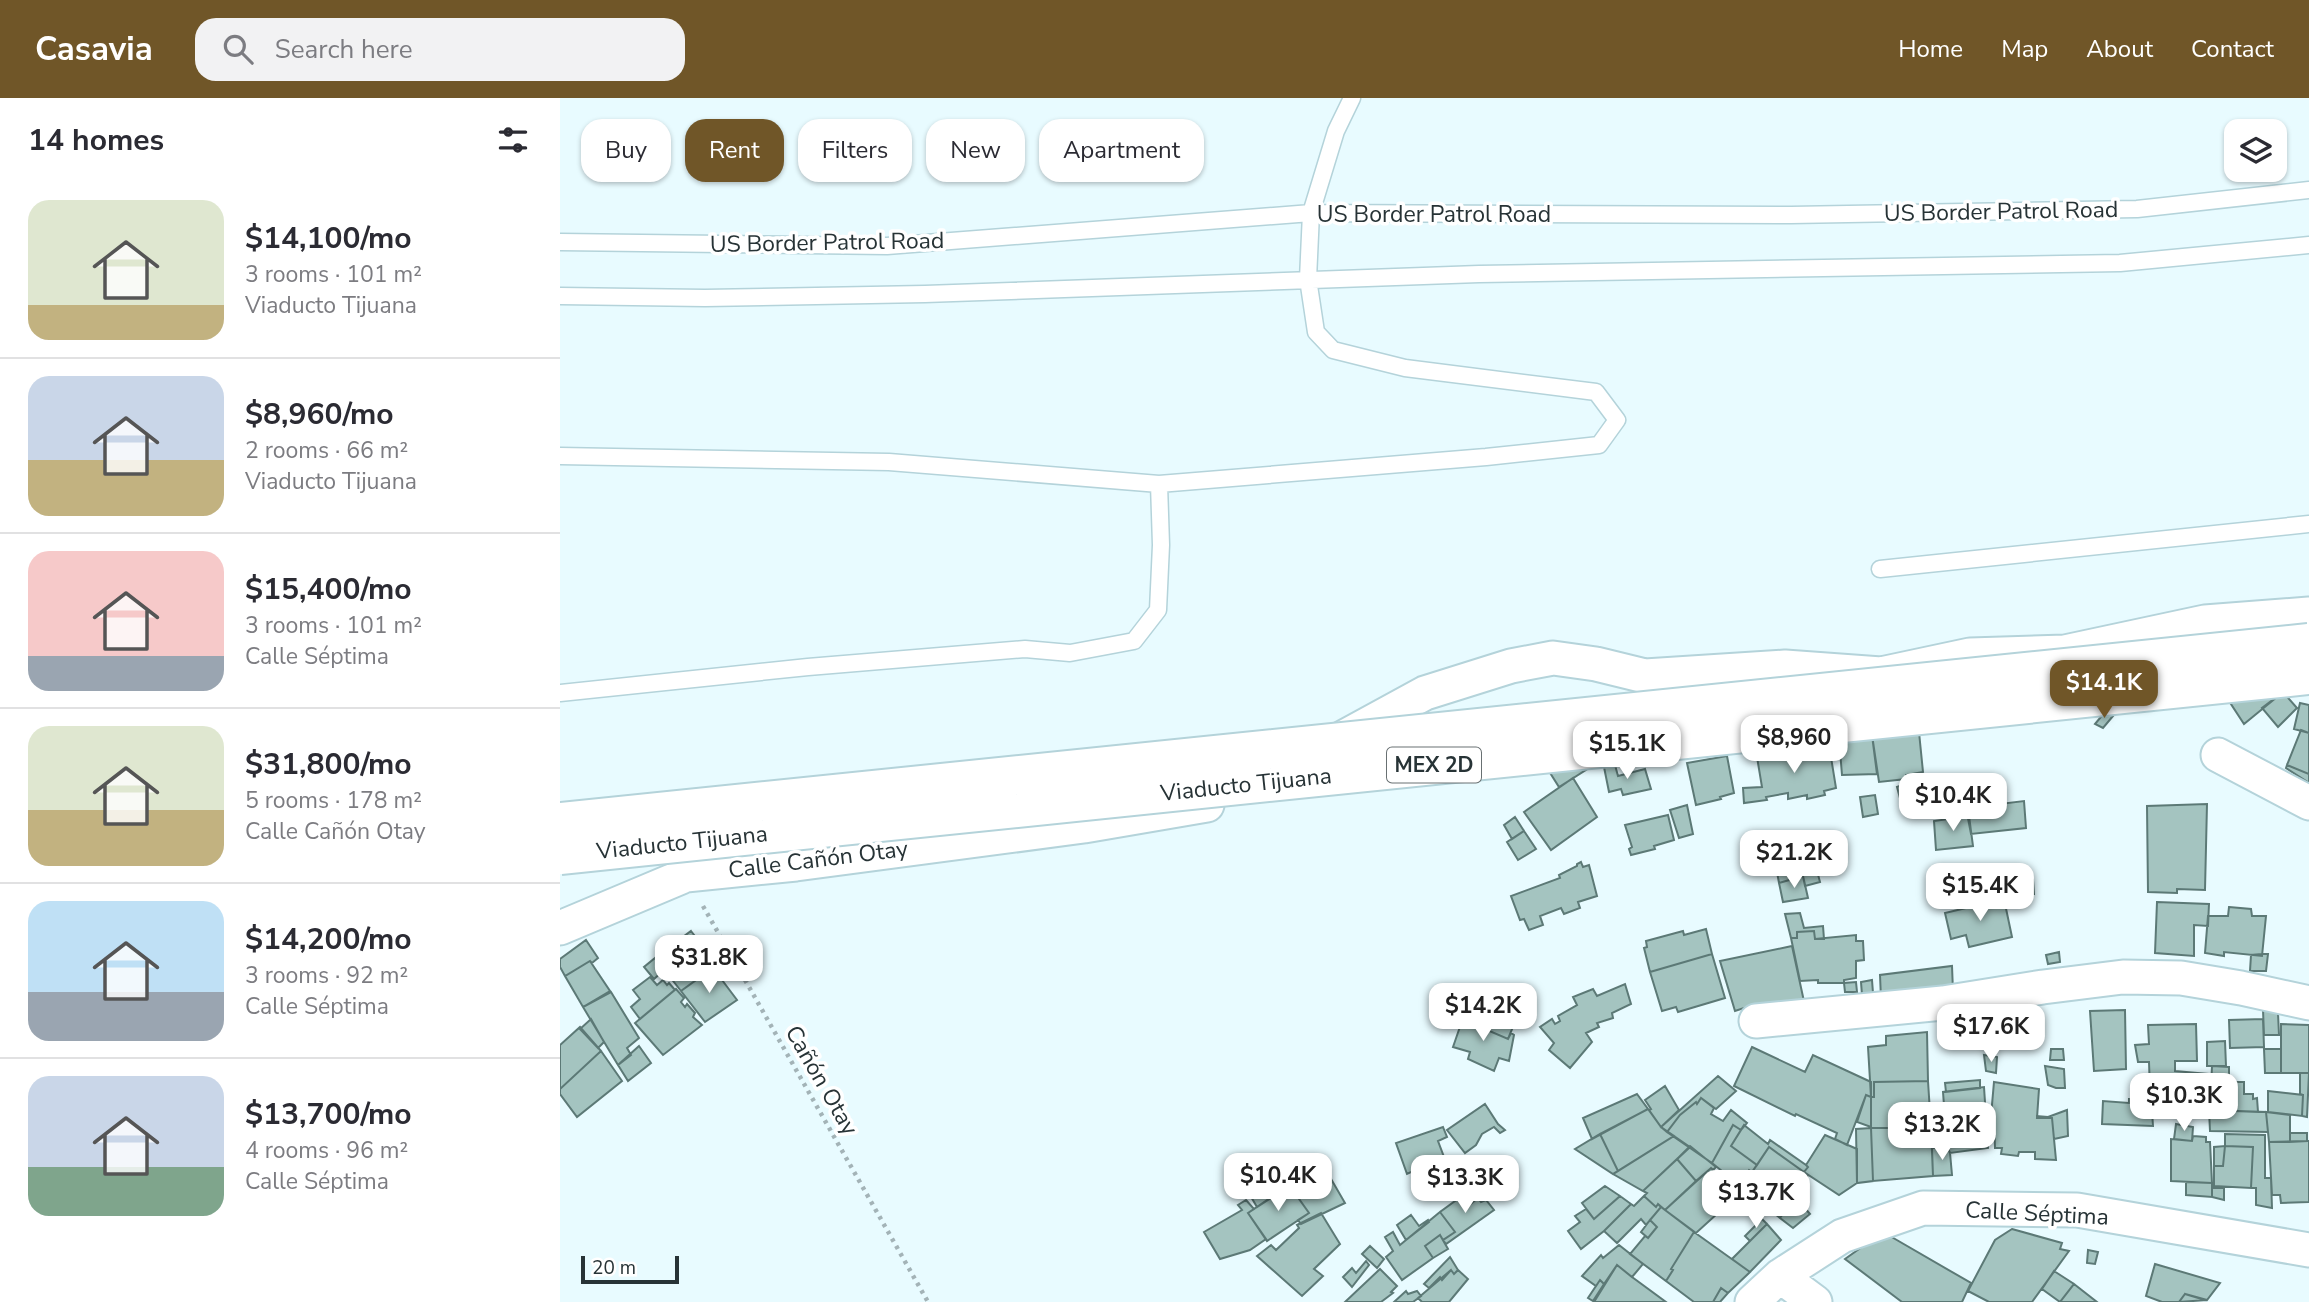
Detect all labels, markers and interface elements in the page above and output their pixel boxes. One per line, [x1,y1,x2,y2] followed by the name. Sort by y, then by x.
[195,18,685,81] search box
[35,27,153,72] text: Casavia
[219,30,257,68] icon: search
[275,32,413,67] text: Search here
[1898,33,1963,65] text: Home
[2001,33,2048,65] text: Map
[2086,33,2153,65] text: About
[2191,33,2274,65] text: Contact
[581,119,671,182] chip: Buy
[685,119,784,182] chip: Rent
[798,119,912,182] chip: Filters
[926,119,1025,182] chip: New
[1039,119,1204,182] chip: Apartment
[2224,119,2287,182] map controls
[2224,119,2287,182] button: layers
[28,120,164,161] text: 14 homes
[494,121,532,159] icon: filters
[1884,194,2118,229] street label: US Border Patrol Road
[1317,199,1551,230] street label: US Border Patrol Road
[245,218,412,259] text: $14,100/mo
[710,225,944,260] street label: US Border Patrol Road
[84,228,168,312] icon: home
[245,259,422,290] text: 3 rooms · 101 m²
[245,290,417,321] text: Viaducto Tijuana
[245,394,394,435] text: $8,960/mo
[84,404,168,488] icon: home
[245,435,408,466] text: 2 rooms · 66 m²
[245,466,417,497] text: Viaducto Tijuana
[245,569,412,610] text: $15,400/mo
[84,579,168,663] icon: home
[245,610,422,641] text: 3 rooms · 101 m²
[245,641,389,672] text: Calle Séptima
[2047,660,2161,720] pin: $14.1K
[2066,667,2142,698] text: $14.1K
[1737,716,1851,775] pin: $8,960
[1570,722,1684,781] pin: $15.1K
[1757,722,1831,753] text: $8,960
[1589,728,1665,759] text: $15.1K
[245,744,412,785] text: $31,800/mo
[1387,748,1481,782] road number: MEX 2D
[84,754,168,838] icon: home
[1158,760,1333,809] street label: Viaducto Tijuana
[1896,774,2010,833] pin: $10.4K
[1915,780,1991,811] text: $10.4K
[245,785,422,816] text: 5 rooms · 178 m²
[245,816,426,847] text: Calle Cañón Otay
[594,818,769,867] street label: Viaducto Tijuana
[1737,830,1851,890] pin: $21.2K
[727,833,910,886] street label: Calle Cañón Otay
[1756,837,1832,868] text: $21.2K
[1923,864,2037,923] pin: $15.4K
[1942,870,2018,901] text: $15.4K
[245,919,412,960] text: $14,200/mo
[84,929,168,1013] icon: home
[652,936,766,995] pin: $31.8K
[671,942,747,973] text: $31.8K
[245,960,408,991] text: 3 rooms · 92 m²
[1426,984,1540,1043] pin: $14.2K
[1445,990,1521,1021] text: $14.2K
[245,991,389,1022] text: Calle Séptima
[1934,1004,2048,1064] pin: $17.6K
[1953,1011,2029,1042] text: $17.6K
[778,1020,866,1141] street label: Cañón Otay
[2127,1074,2241,1133] pin: $10.3K
[2146,1080,2222,1111] text: $10.3K
[245,1094,412,1135] text: $13,700/mo
[1885,1102,1999,1162] pin: $13.2K
[84,1104,168,1188] icon: home
[1904,1109,1980,1140] text: $13.2K
[245,1135,408,1166] text: 4 rooms · 96 m²
[1221,1154,1335,1213] pin: $10.4K
[1408,1156,1522,1215] pin: $13.3K
[1240,1160,1316,1191] text: $10.4K
[1427,1162,1503,1193] text: $13.3K
[245,1166,389,1197] text: Calle Séptima
[1699,1170,1813,1230] pin: $13.7K
[1718,1177,1794,1208] text: $13.7K
[1964,1194,2110,1233] street label: Calle Séptima
[581,1253,679,1285] scale bar
[592,1255,636,1281] text: 20 m

